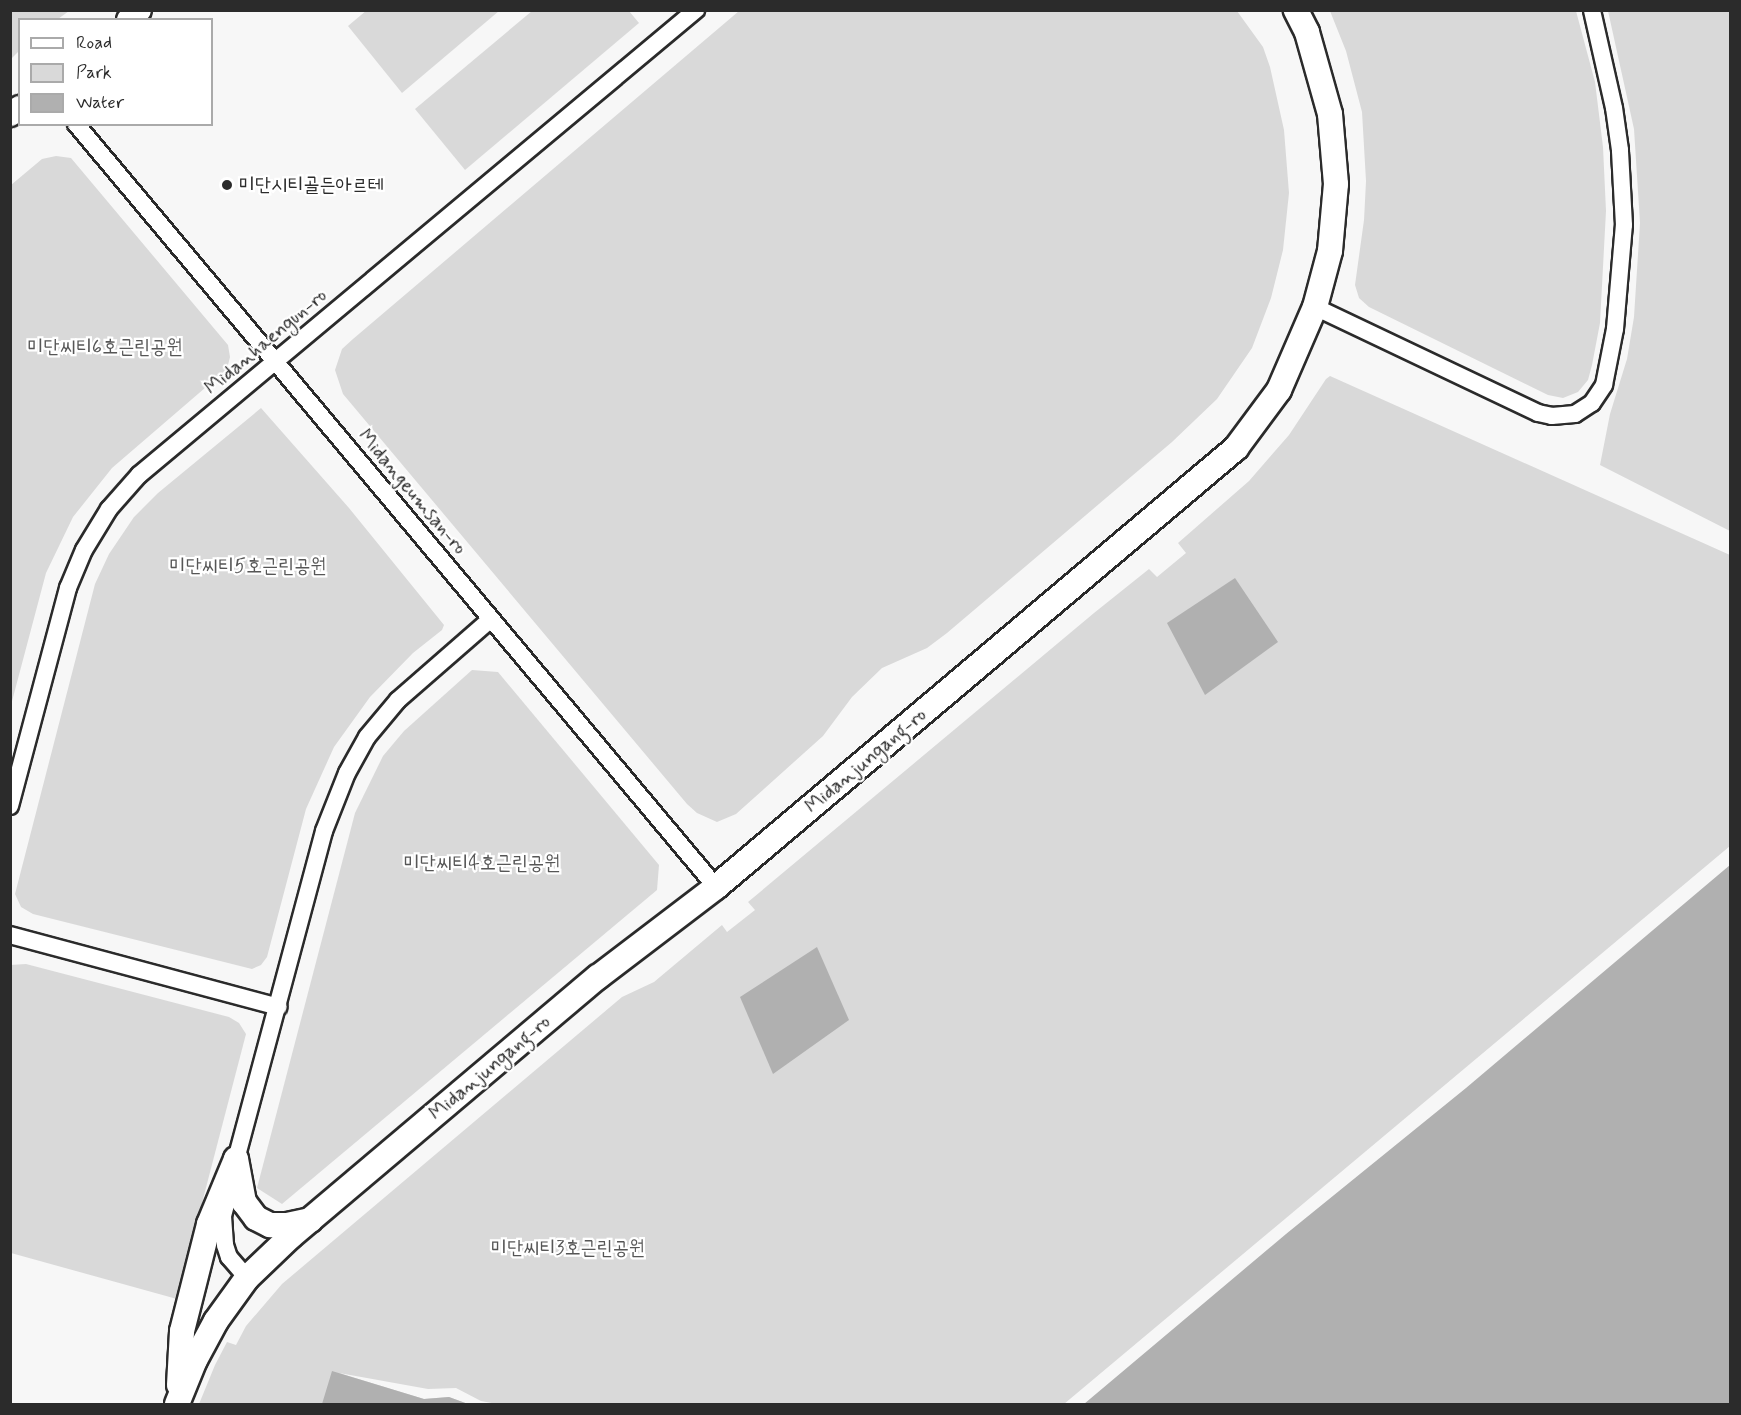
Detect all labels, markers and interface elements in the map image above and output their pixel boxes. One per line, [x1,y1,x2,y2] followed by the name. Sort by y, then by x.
[18,18,213,126] legend
[76,31,112,55] text: Road
[76,61,112,85] text: Park
[76,91,124,115] text: Water
[239,173,384,197] place label: 미단시티골든아르테
[220,178,234,192] marker: 미단시티골든아르테
[200,284,332,400] street label: Midanhaengun-ro
[27,335,183,359] park label: 미단씨티6호근린공원
[353,424,471,560] street label: Midangeumsan-ro
[170,554,326,578] park label: 미단씨티5호근린공원
[800,703,932,819] street label: Midanjungang-ro
[404,851,560,875] park label: 미단씨티4호근린공원
[424,1010,556,1126] street label: Midanjungang-ro
[491,1236,645,1260] park label: 미단씨티3호근린공원

